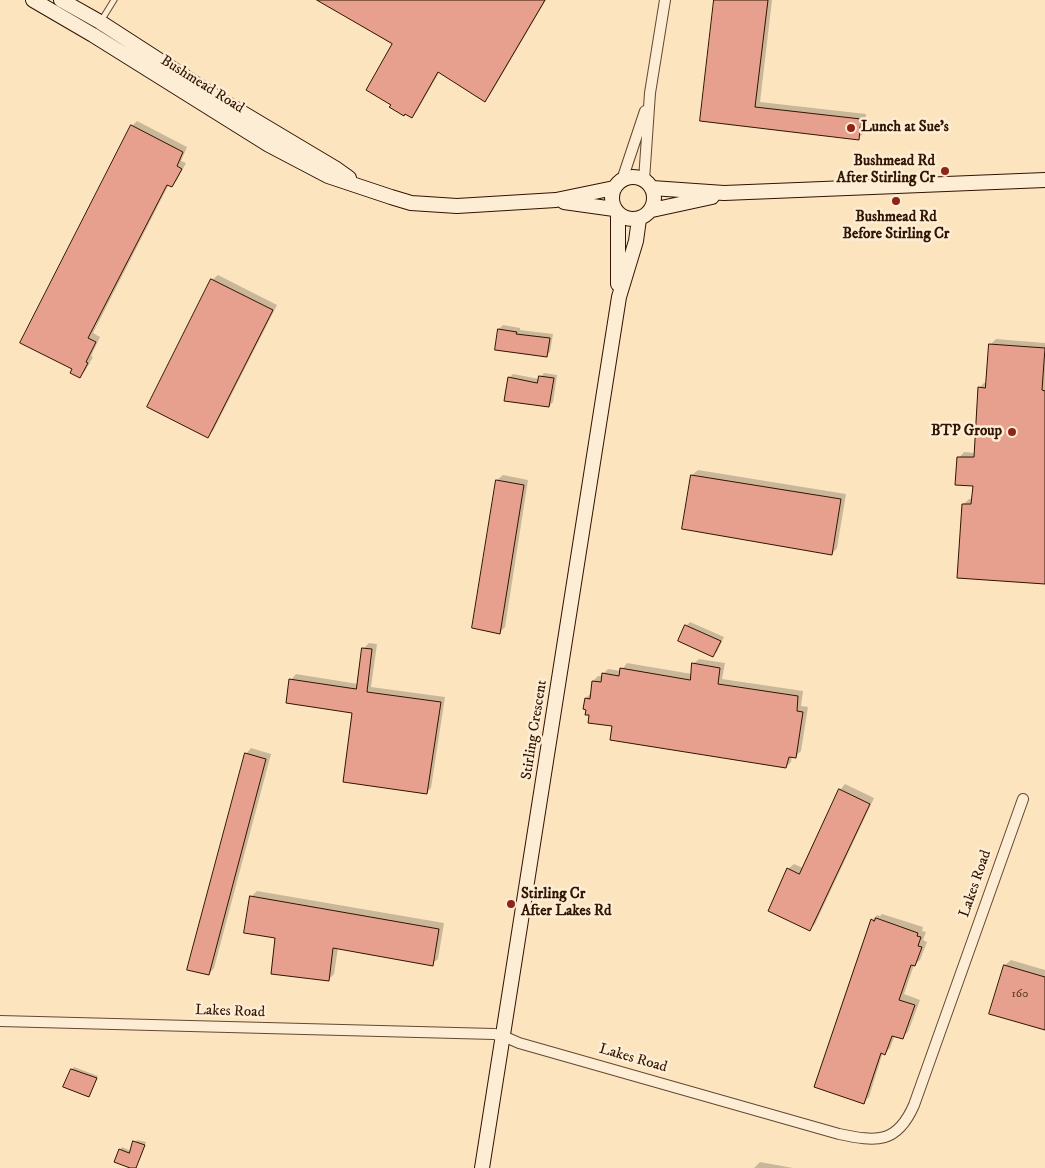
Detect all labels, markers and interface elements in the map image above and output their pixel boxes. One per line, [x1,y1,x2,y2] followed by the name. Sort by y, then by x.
[157,52,247,118] street label: Bushmead Road
[861,119,949,137] place label: Lunch at Sue's
[845,122,857,134] marker: Lunch at Sue's
[837,153,935,188] place label: Bushmead Rd After Stirling Cr
[939,165,951,177] marker: Bushmead Rd After Stirling Cr
[890,195,902,207] marker: Bushmead Rd Before Stirling Cr
[843,209,949,244] place label: Bushmead Rd Before Stirling Cr
[931,423,1002,441] place label: BTP Group
[1006,426,1018,438] marker: BTP Group
[518,679,552,781] street label: Stirling Crescent
[956,848,996,920] street label: Lakes Road
[521,886,612,921] place label: Stirling Cr After Lakes Rd
[505,898,517,910] marker: Stirling Cr After Lakes Rd
[1011,988,1029,1002] house number: 160
[195,1002,265,1022] street label: Lakes Road
[597,1041,669,1077] street label: Lakes Road

